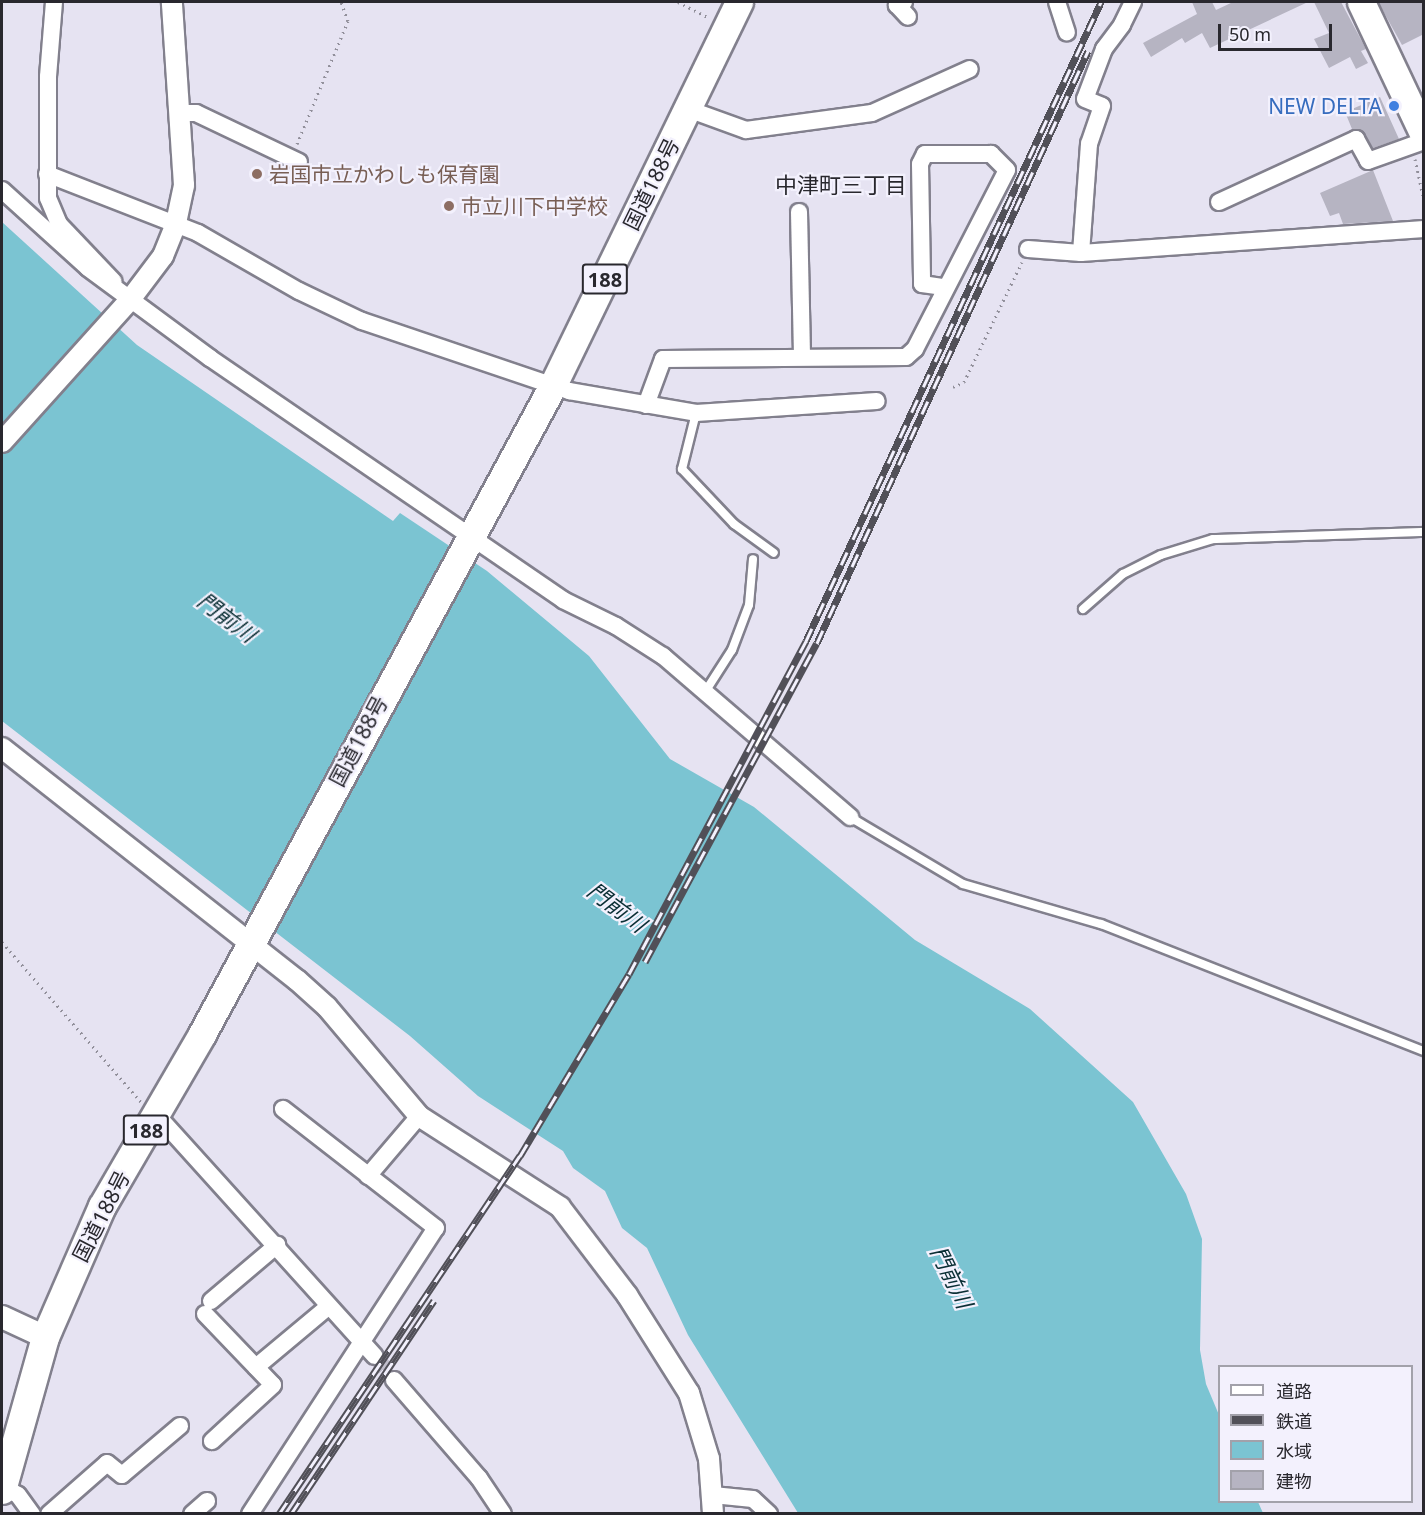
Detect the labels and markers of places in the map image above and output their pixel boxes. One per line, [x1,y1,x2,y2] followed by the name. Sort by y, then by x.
[1268,93,1382,119] place label: NEW DELTA
[1387,99,1401,113] marker: NEW DELTA
[269,161,500,187] place label: 岩国市立かわしも保育園
[250,167,264,181] marker: 岩国市立かわしも保育園
[461,193,608,219] place label: 市立川下中学校
[442,199,456,213] marker: 市立川下中学校

